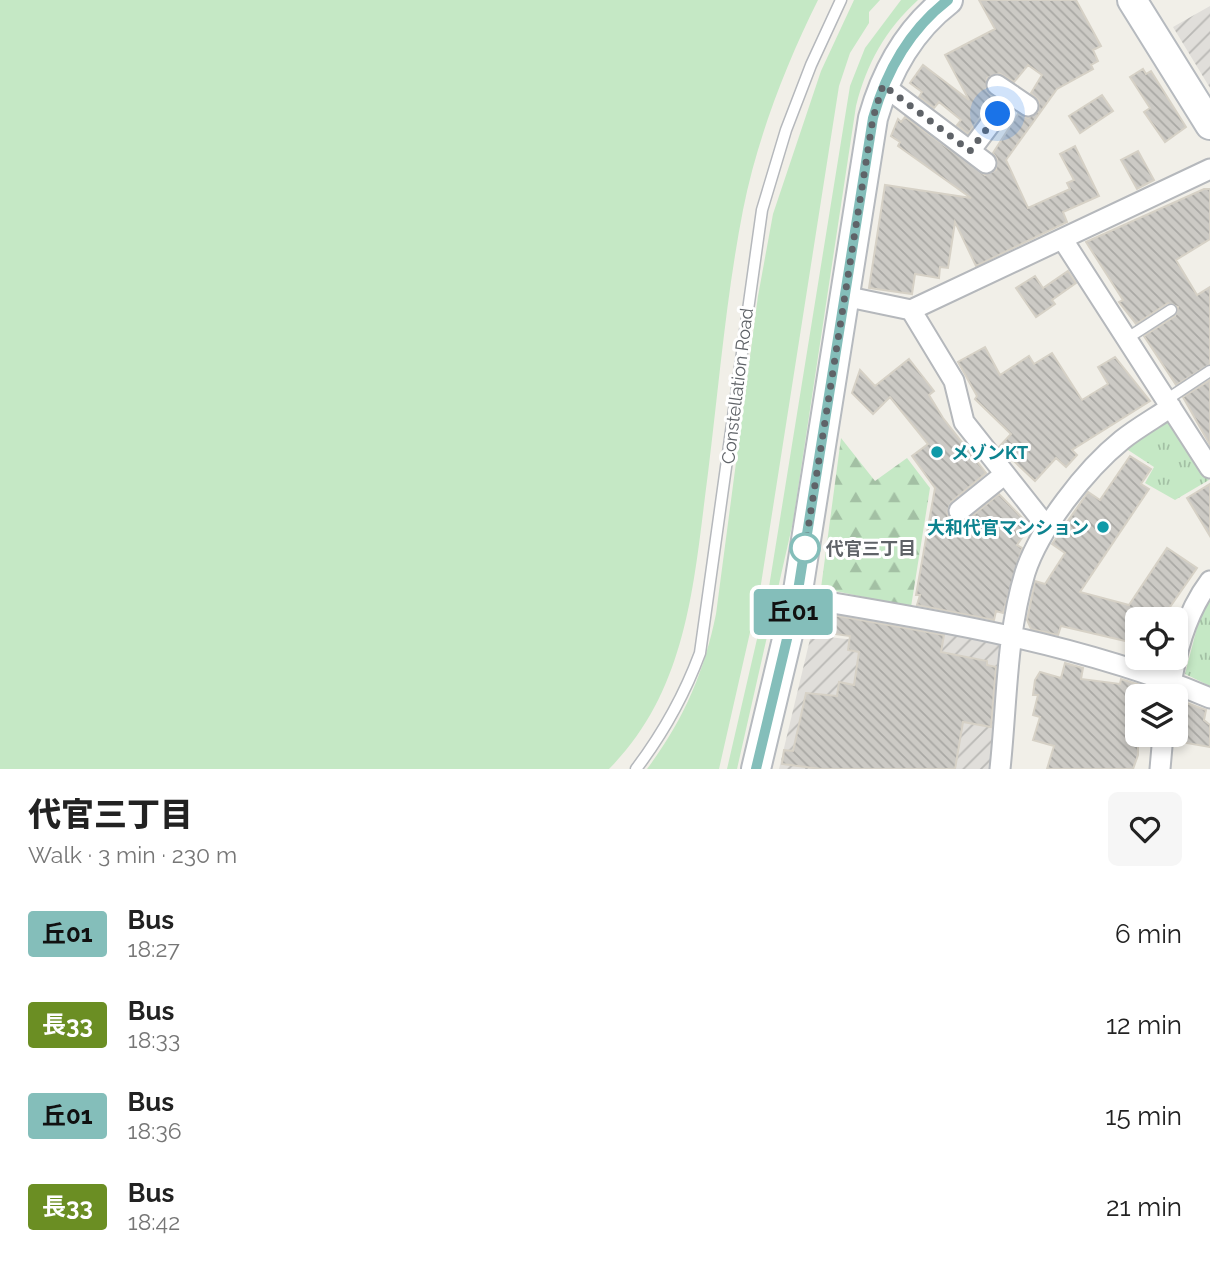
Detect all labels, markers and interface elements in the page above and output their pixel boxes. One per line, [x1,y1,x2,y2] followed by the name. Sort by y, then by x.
[980,96,1015,131] your location
[717,307,757,465] street label: Constellation Road
[951,442,1028,463] place label: メゾンKT
[929,444,945,460] marker: メゾンKT
[927,517,1089,538] place label: 大和代官マンション
[1095,519,1111,535] marker: 大和代官マンション
[790,533,820,563] marker: 代官三丁目
[825,538,916,559] place label: 代官三丁目
[753,589,833,635] line badge: 丘01
[768,597,818,626] text: 丘01
[1125,607,1188,747] map controls
[1125,607,1188,670] button: locate
[1125,684,1188,747] button: layers
[1108,792,1182,866] button: heart
[28,795,193,834] text: 代官三丁目
[28,841,237,868] text: Walk · 3 min · 230 m
[128,905,174,935] text: Bus
[42,919,93,948] text: 丘01
[1115,919,1182,949] text: 6 min
[128,935,180,962] text: 18:27
[128,996,174,1026] text: Bus
[42,1010,93,1039] text: 長33
[1106,1010,1182,1040] text: 12 min
[128,1026,180,1053] text: 18:33
[128,1087,174,1117] text: Bus
[42,1101,93,1130] text: 丘01
[1105,1101,1182,1131] text: 15 min
[128,1117,182,1144] text: 18:36
[128,1178,174,1208] text: Bus
[42,1192,93,1221] text: 長33
[1106,1192,1182,1222] text: 21 min
[128,1208,180,1235] text: 18:42

